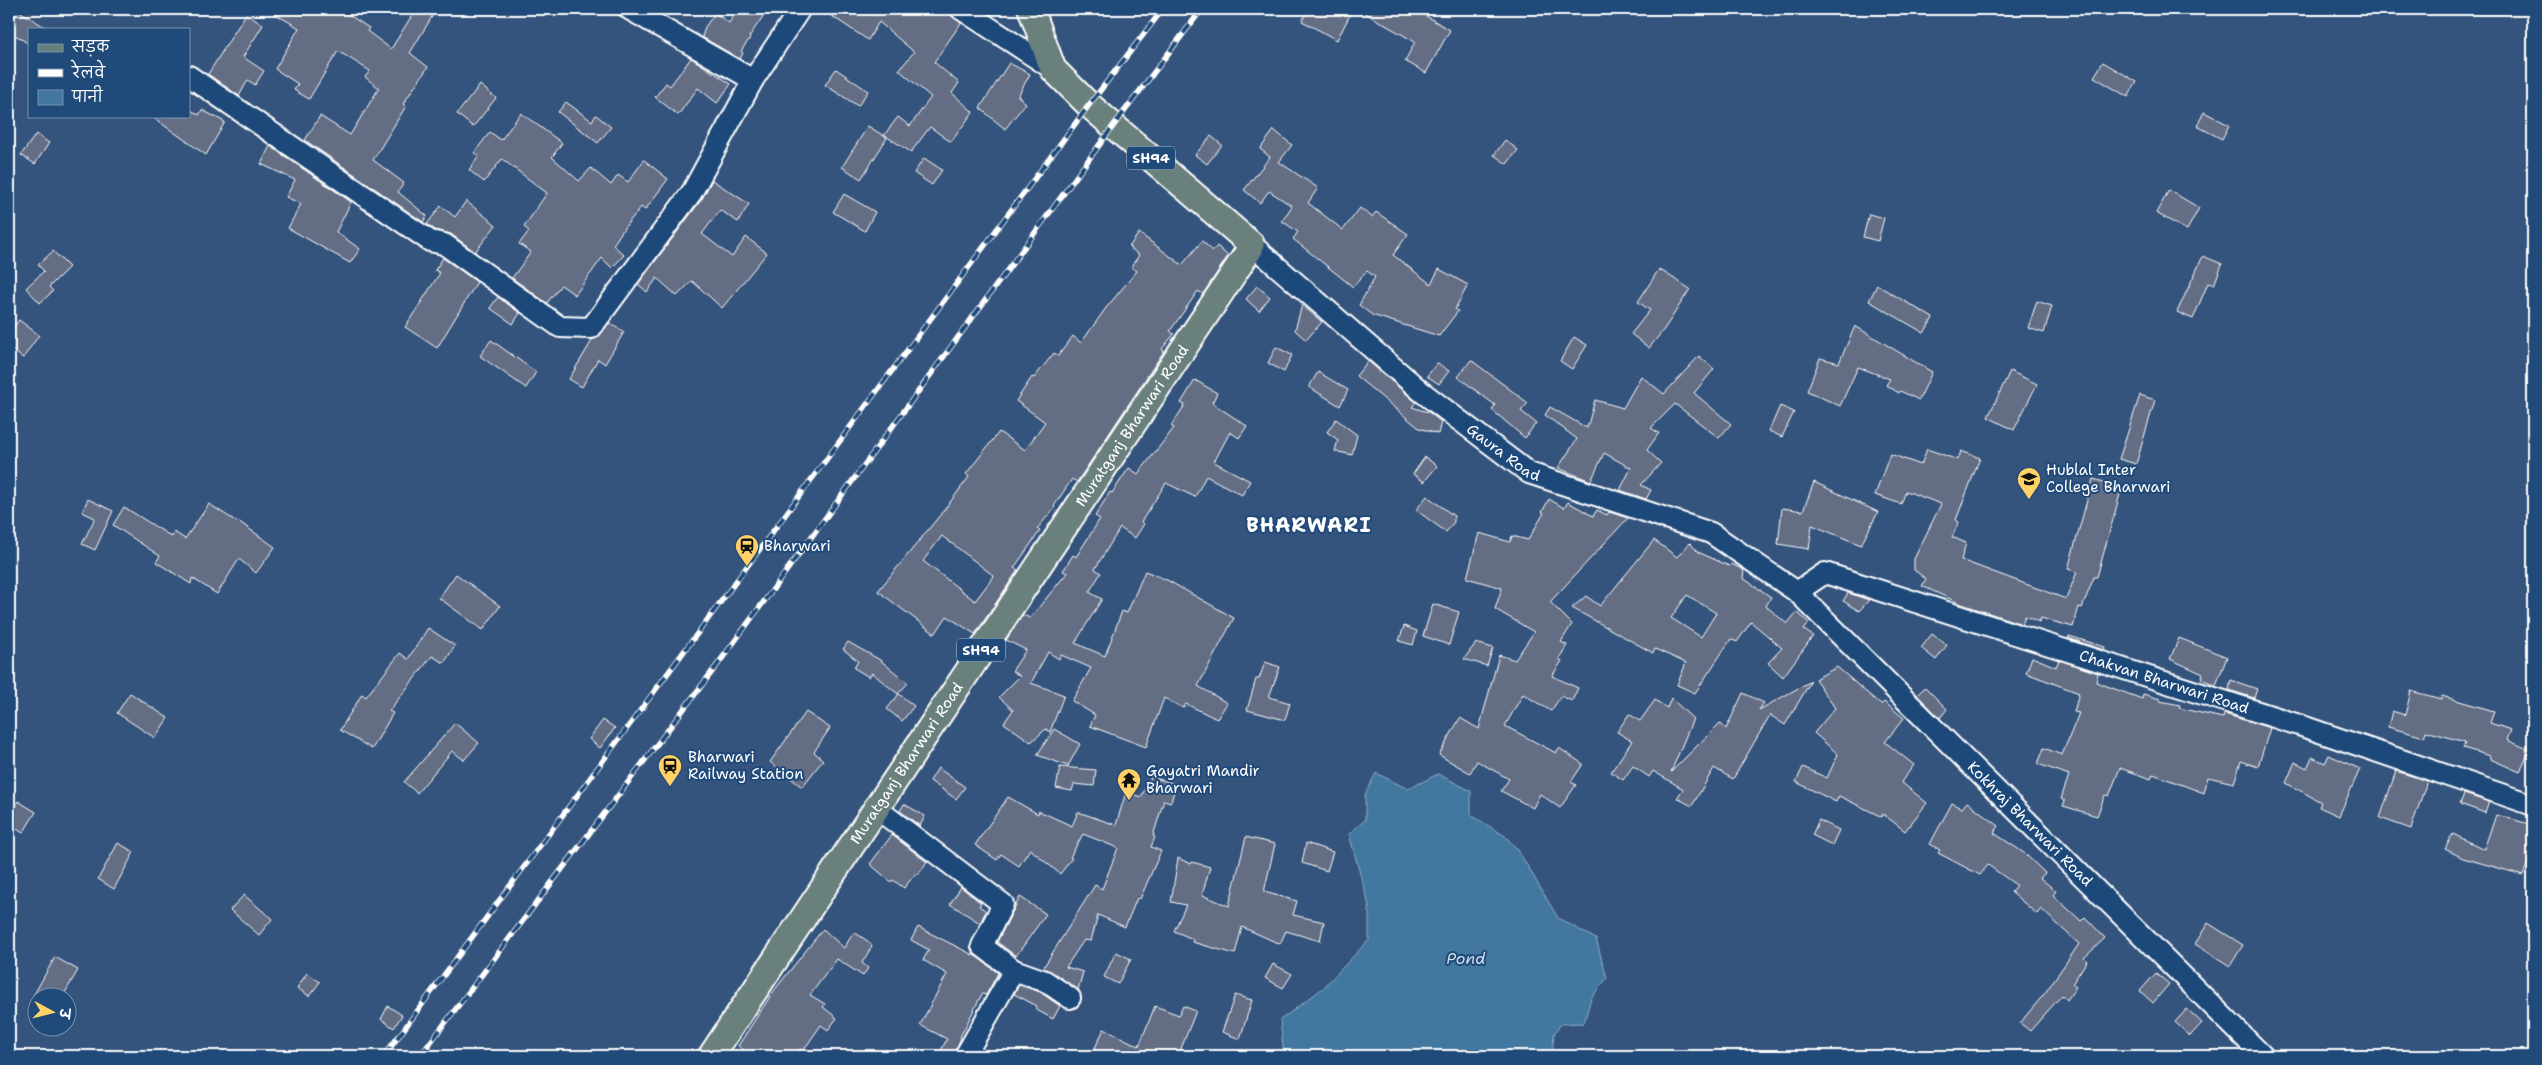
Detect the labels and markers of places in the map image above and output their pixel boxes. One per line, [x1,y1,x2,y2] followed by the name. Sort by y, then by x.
[2046,460,2171,497] place label: Hublal Inter College Bharwari
[2016,466,2042,500] school or university icon: Hublal Inter College Bharwari
[734,533,760,567] station icon: Bharwari
[764,536,831,556] place label: Bharwari
[688,747,803,784] place label: Bharwari Railway Station
[657,753,683,787] station icon: Bharwari Railway Station
[1146,761,1260,798] place label: Gayatri Mandir Bharwari
[1116,767,1142,801] temple icon: Gayatri Mandir Bharwari

